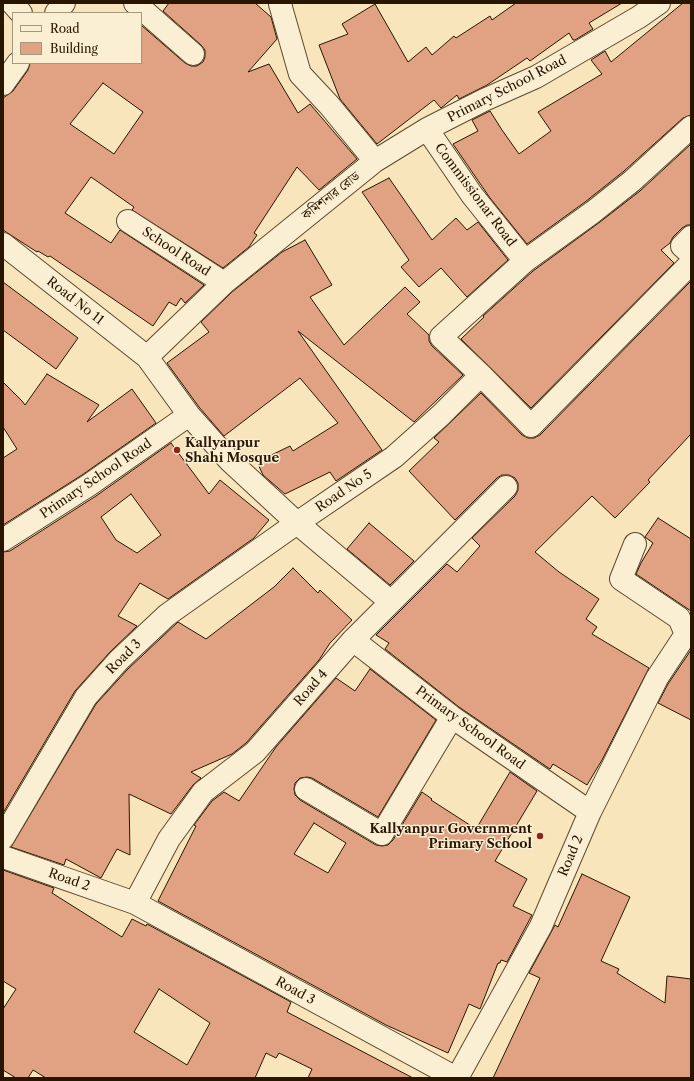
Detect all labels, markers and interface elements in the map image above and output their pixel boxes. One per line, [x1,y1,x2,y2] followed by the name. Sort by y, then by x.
[12,12,142,64] legend
[50,21,80,36] text: Road
[50,41,98,56] text: Building
[445,52,569,126] street label: Primary School Road
[431,140,519,250] street label: Commissionar Road
[299,169,363,223] street label: কমিশনার রোড
[139,224,213,280] street label: School Road
[43,274,107,328] street label: Road No 11
[185,435,279,466] place label: Kallyanpur Shahi Mosque
[37,436,155,522] street label: Primary School Road
[172,445,182,455] marker: Kallyanpur Shahi Mosque
[313,466,375,516] street label: Road No 5
[103,636,145,678] street label: Road 3
[291,667,331,709] street label: Road 4
[412,683,528,773] street label: Primary School Road
[369,821,532,852] place label: Kallyanpur Government Primary School
[535,831,545,841] marker: Kallyanpur Government Primary School
[555,833,587,879] street label: Road 2
[46,866,92,894] street label: Road 2
[273,974,317,1008] street label: Road 3

